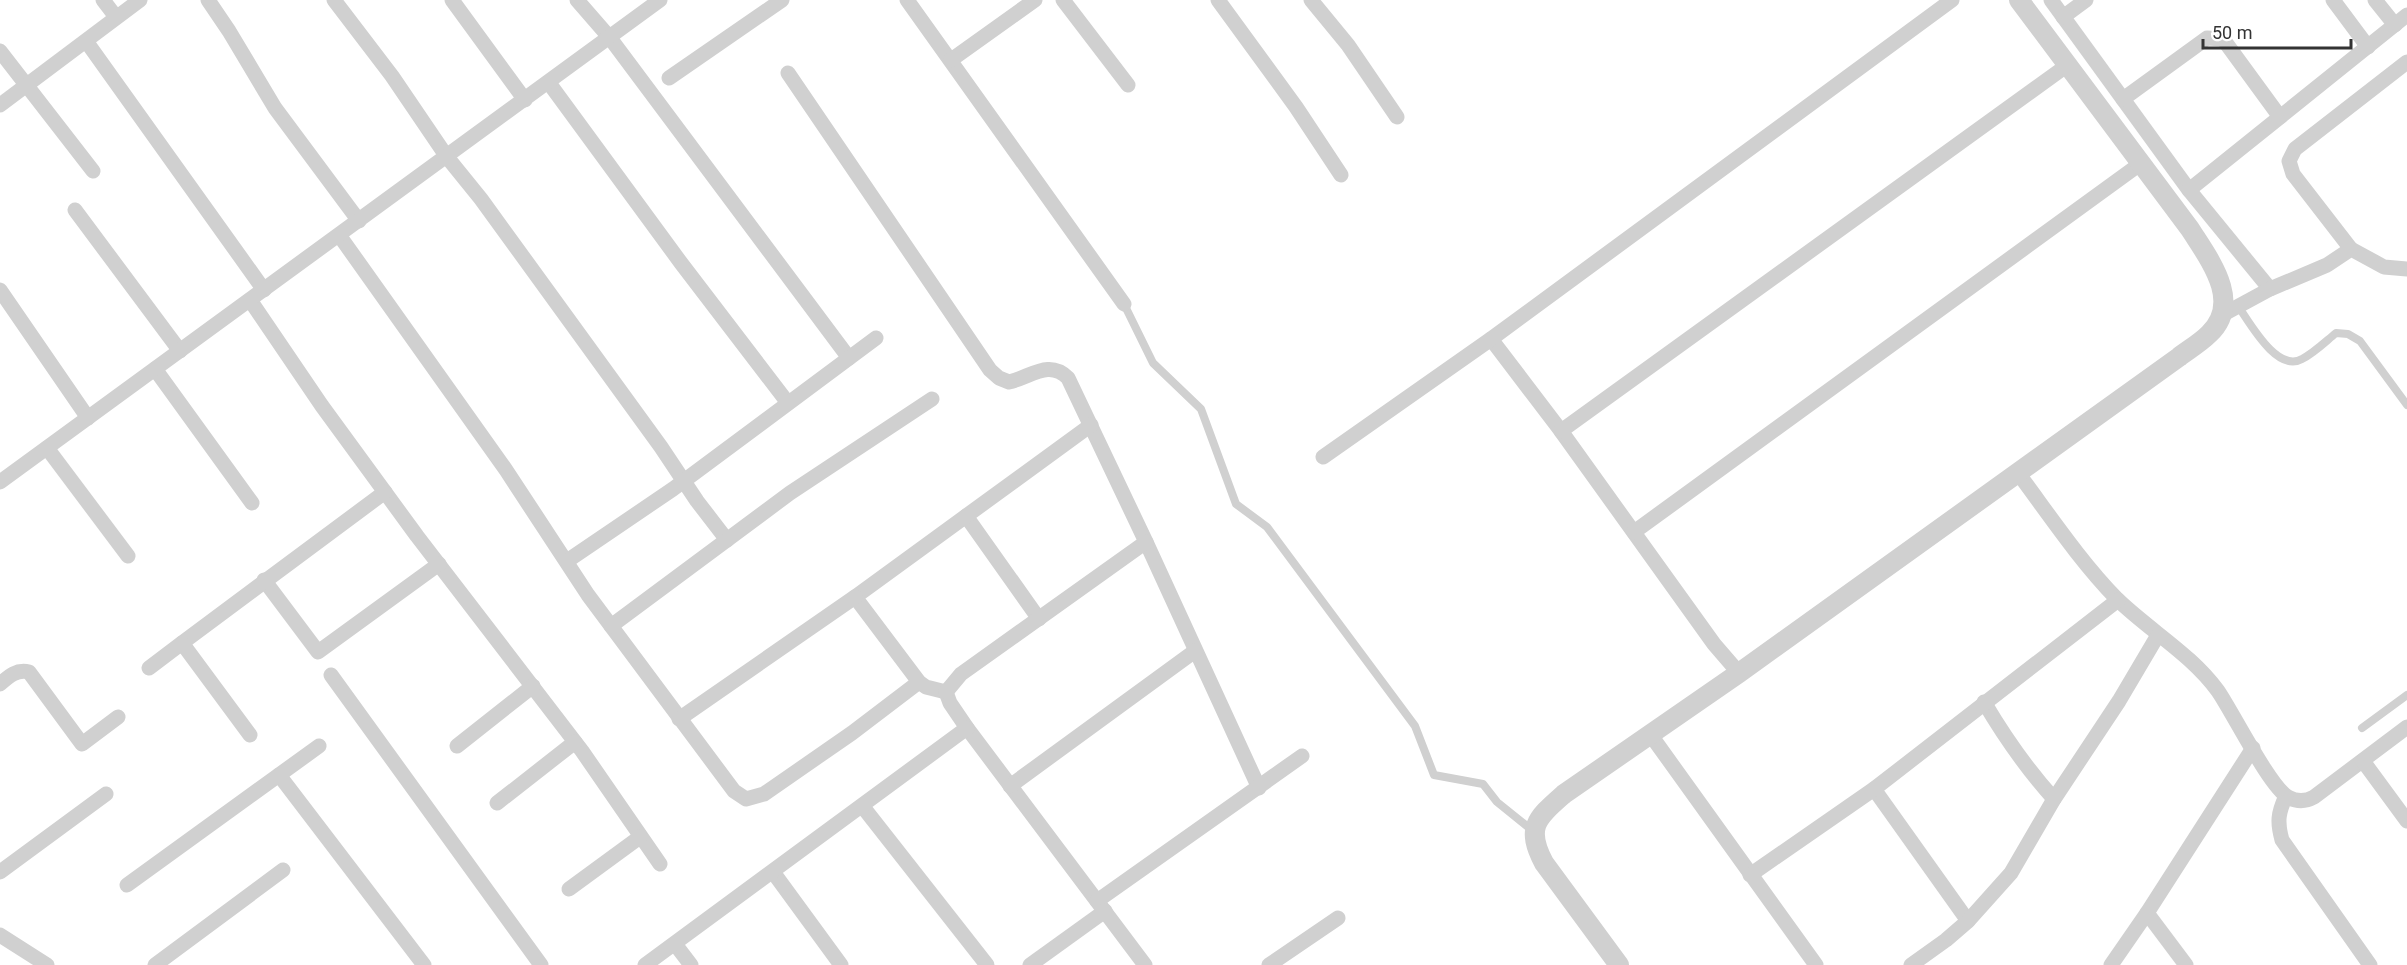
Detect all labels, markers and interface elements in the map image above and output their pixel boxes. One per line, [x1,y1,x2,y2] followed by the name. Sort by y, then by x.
[2203,12,2352,50] scale bar
[2212,22,2252,43] text: 50 m

